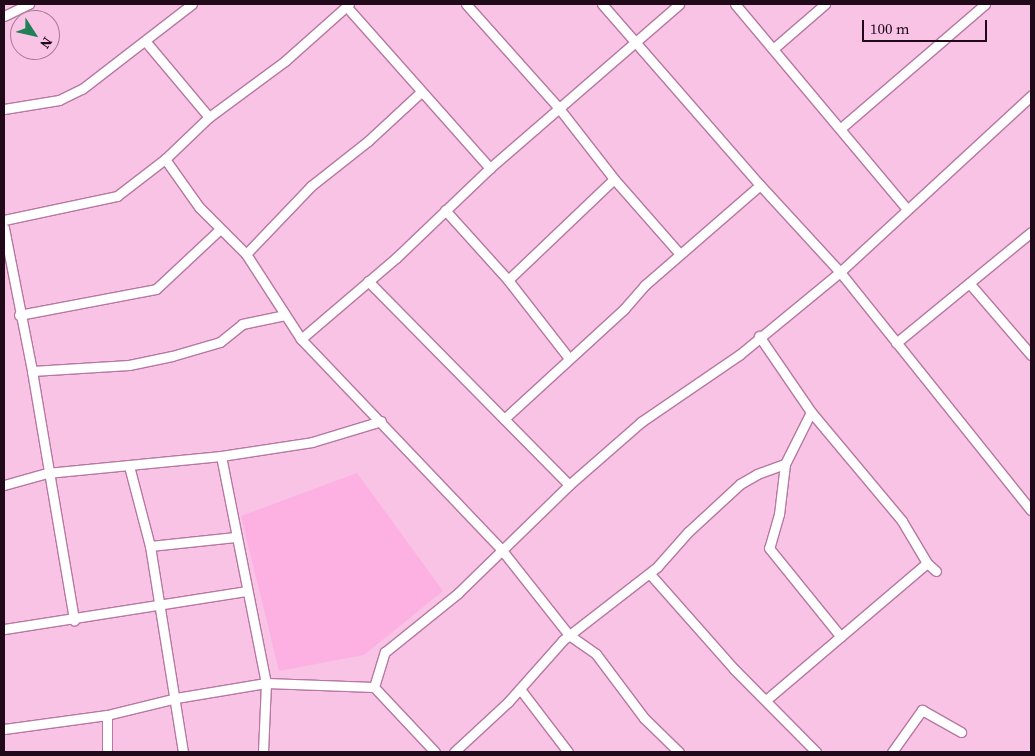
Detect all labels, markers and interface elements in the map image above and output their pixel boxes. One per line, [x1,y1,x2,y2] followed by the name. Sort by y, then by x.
[10,10,60,60] north arrow
[865,10,990,42] scale bar
[870,18,910,39] text: 100 m
[35,33,58,53] text: N

